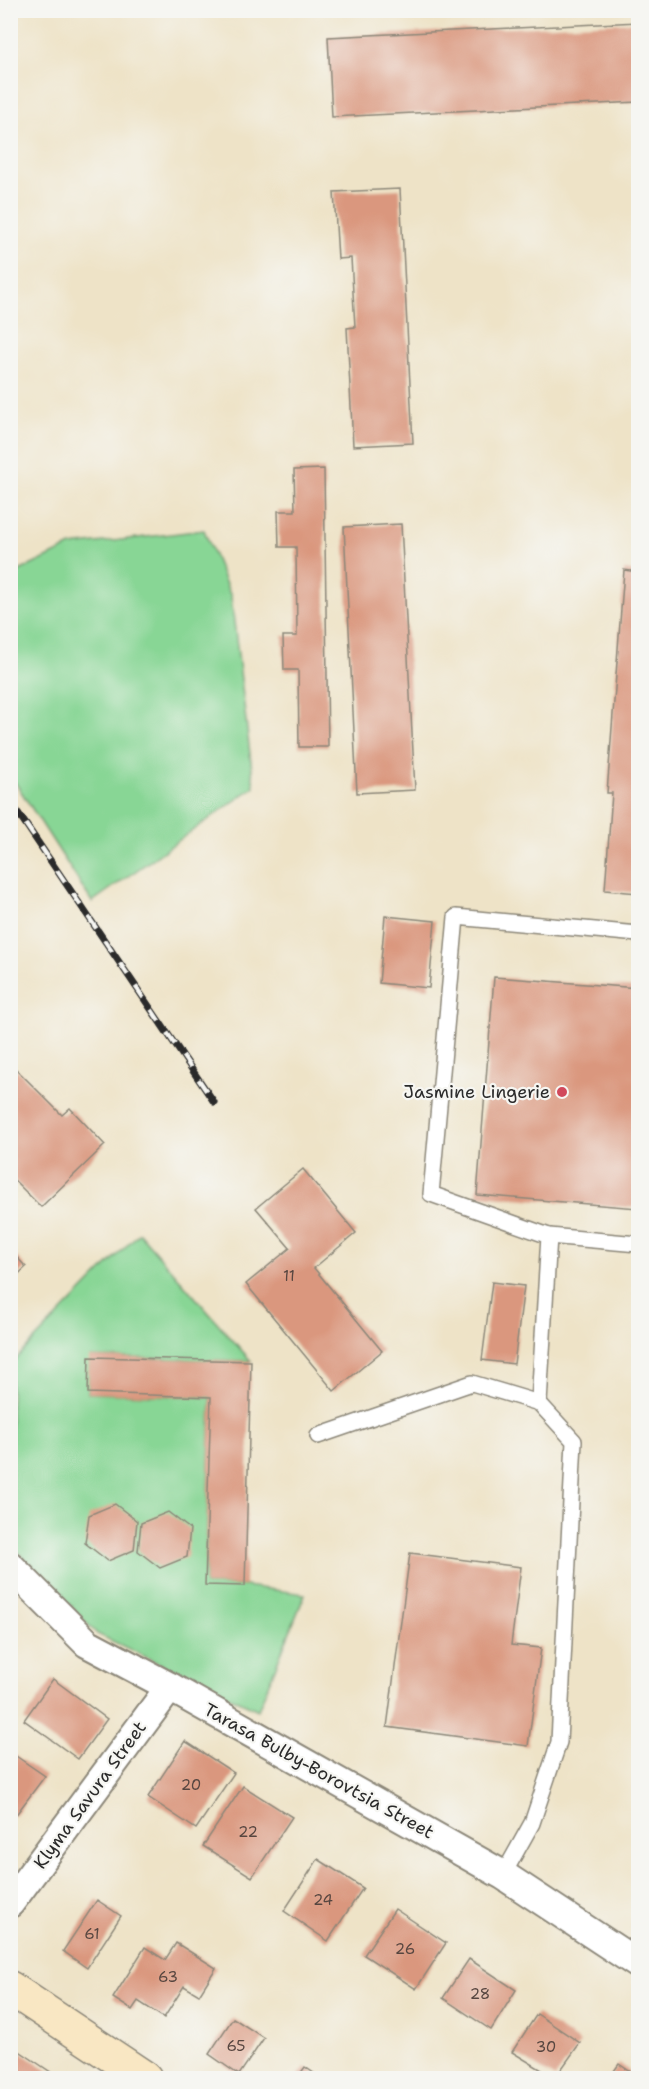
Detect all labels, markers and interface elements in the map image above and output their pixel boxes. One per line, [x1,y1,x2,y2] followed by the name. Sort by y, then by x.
[403,1080,550,1104] place label: Jasmine Lingerie
[555,1085,569,1099] marker: Jasmine Lingerie
[283,1266,295,1286] house number: 11
[200,1698,438,1844] street label: Tarasa Bulby-Borovtsia Street
[28,1716,152,1874] street label: Klyma Savura Street
[181,1775,201,1795] house number: 20
[238,1822,258,1842] house number: 22
[313,1890,333,1910] house number: 24
[84,1924,100,1944] house number: 61
[395,1939,415,1959] house number: 26
[158,1967,178,1987] house number: 63
[470,1984,490,2004] house number: 28
[226,2036,246,2056] house number: 65
[536,2037,556,2057] house number: 30

